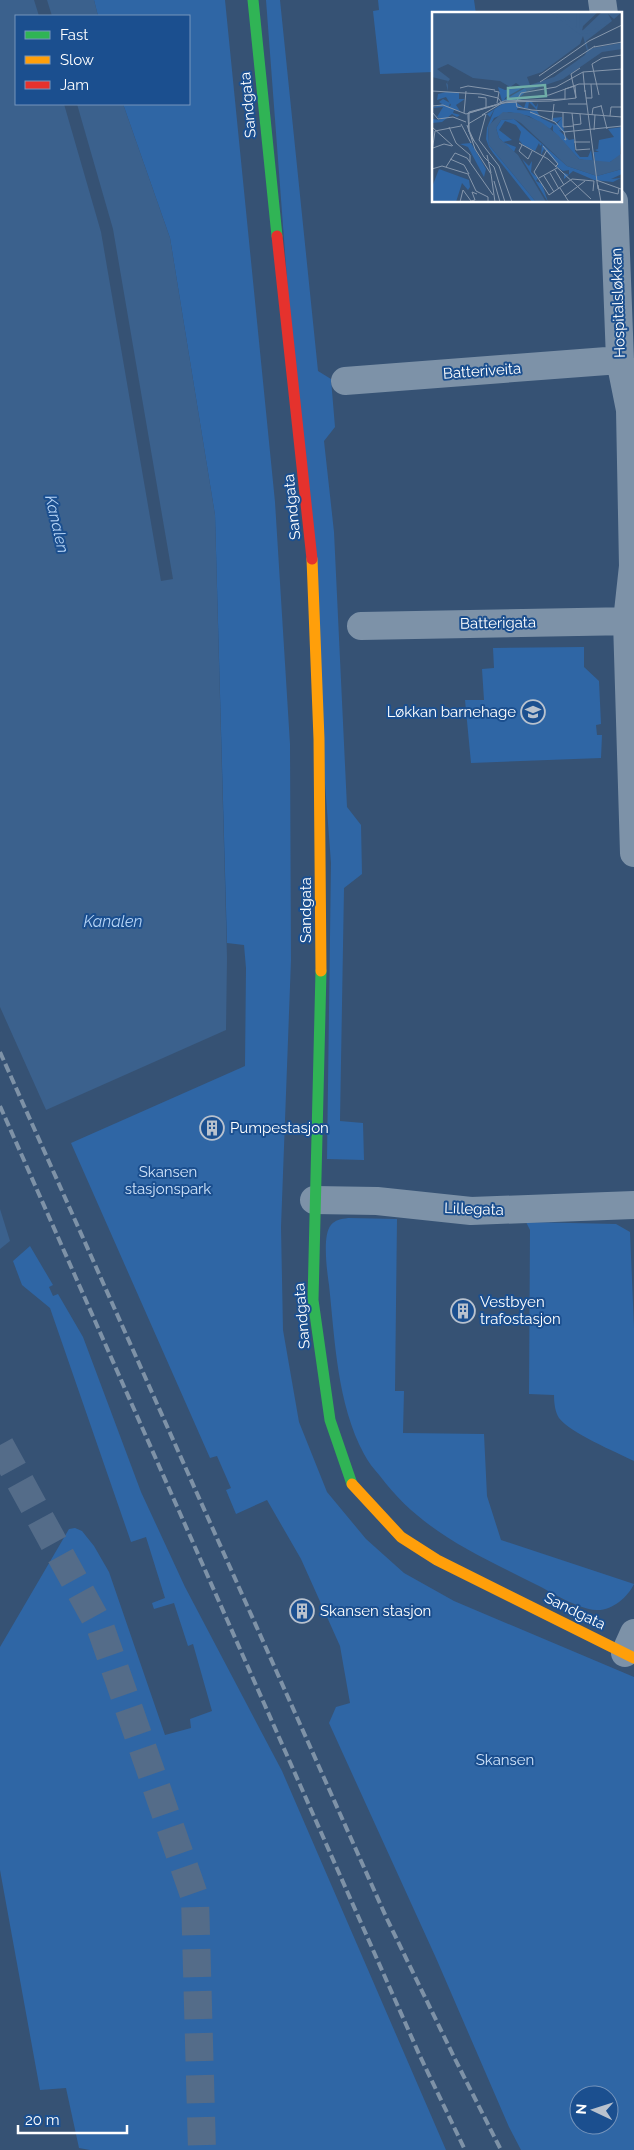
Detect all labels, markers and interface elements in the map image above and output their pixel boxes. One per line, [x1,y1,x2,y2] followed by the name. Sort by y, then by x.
[432,12,622,202] inset map
[15,15,190,105] legend
[60,26,88,44] text: Fast
[60,51,94,69] text: Slow
[236,71,260,139] street label: Sandgata
[60,76,89,94] text: Jam
[607,248,629,358] street label: Hospitalsløkkan
[442,359,522,383] street label: Batteriveita
[280,473,304,541] street label: Sandgata
[41,493,73,555] water label: Kanalen
[460,613,536,633] street label: Batterigata
[520,699,546,725] school or university icon: Løkkan barnehage
[387,703,516,721] place label: Løkkan barnehage
[297,877,315,943] street label: Sandgata
[83,912,143,931] water label: Kanalen
[199,1115,225,1141] building icon: Pumpestasjon
[230,1119,329,1137] place label: Pumpestasjon
[125,1163,211,1198] park label: Skansen stasjonspark
[444,1199,504,1219] street label: Lillegata
[290,1282,314,1350] street label: Sandgata
[480,1293,561,1328] place label: Vestbyen trafostasjon
[450,1298,476,1324] building icon: Vestbyen trafostasjon
[541,1588,609,1634] street label: Sandgata
[289,1598,315,1624] building icon: Skansen stasjon
[320,1602,431,1620] place label: Skansen stasjon
[476,1751,534,1769] park label: Skansen
[569,2085,619,2135] north arrow
[18,2102,126,2134] scale bar
[573,2103,589,2115] text: N
[25,2111,60,2129] text: 20 m

